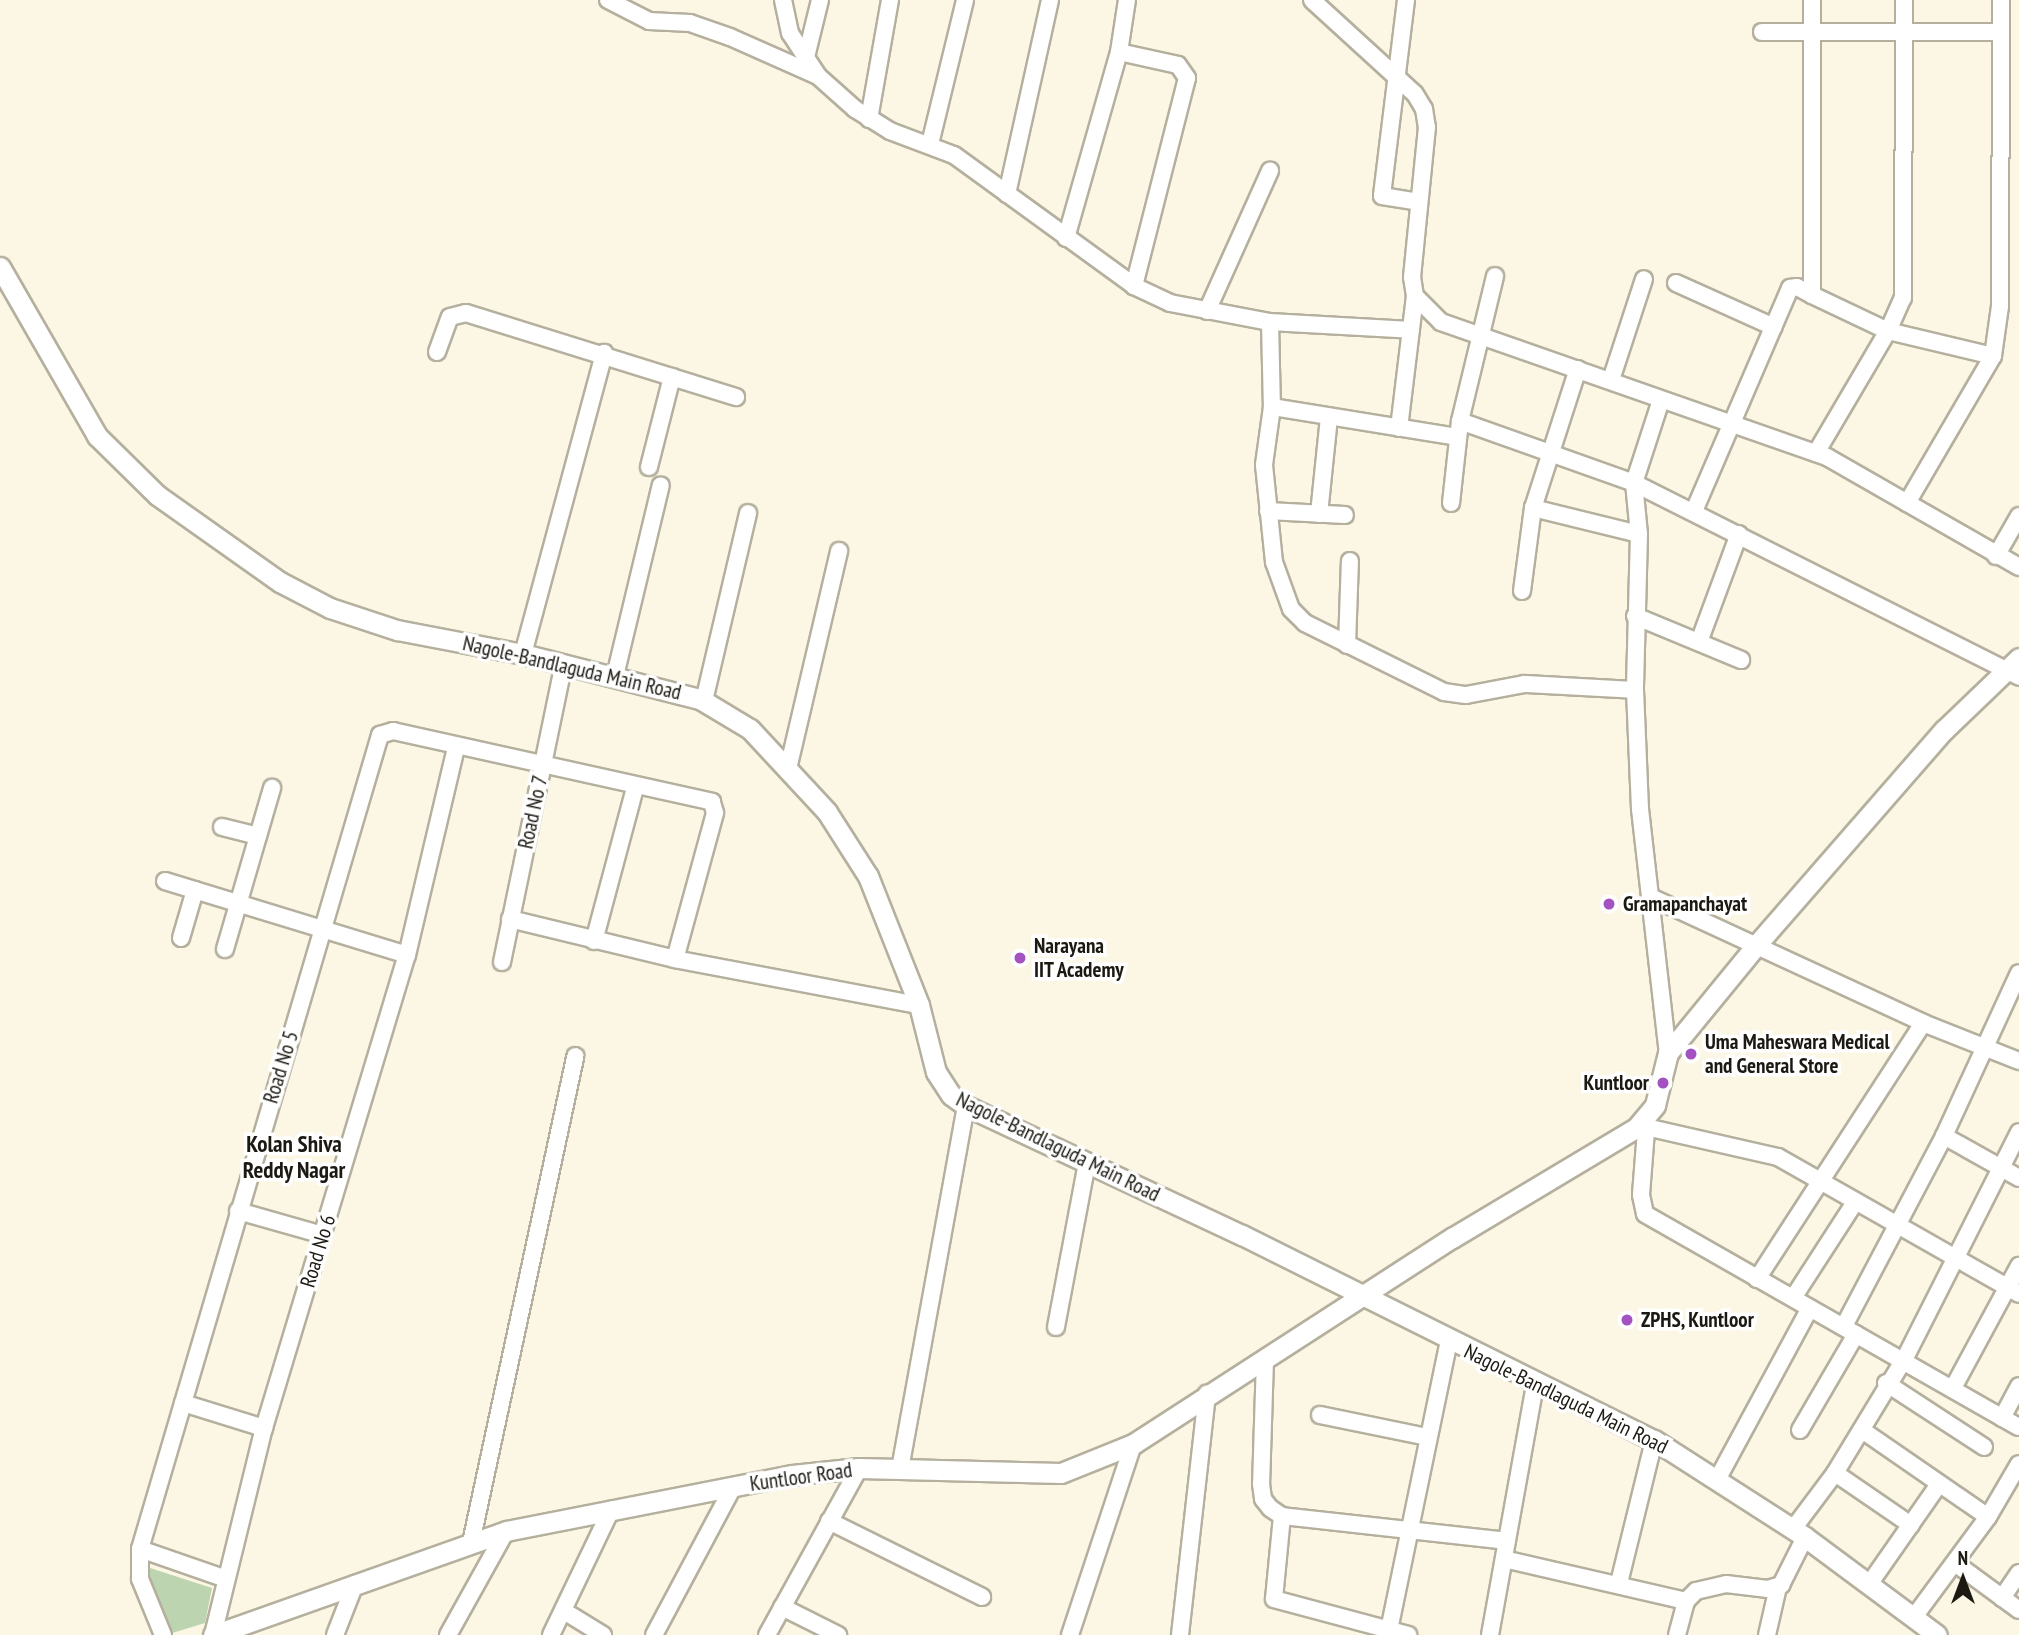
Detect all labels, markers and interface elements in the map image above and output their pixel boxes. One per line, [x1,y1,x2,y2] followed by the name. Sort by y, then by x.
[460,631,684,705] street label: Nagole-Bandlaguda Main Road
[513,773,553,851] street label: Road No 7
[1623,891,1747,917] place label: Gramapanchayat
[1601,896,1617,912] marker: Gramapanchayat
[1034,933,1125,983] place label: Narayana IIT Academy
[1012,950,1028,966] marker: Narayana IIT Academy
[258,1028,304,1106] street label: Road No 5
[1705,1029,1890,1079] place label: Uma Maheswara Medical and General Store
[1683,1046,1699,1062] marker: Uma Maheswara Medical and General Store
[1584,1070,1649,1096] place label: Kuntloor
[1655,1075,1671,1091] marker: Kuntloor
[952,1087,1164,1207] street label: Nagole-Bandlaguda Main Road
[242,1130,346,1184] district label: Kolan Shiva Reddy Nagar
[295,1212,341,1290] street label: Road No 6
[1641,1307,1755,1333] place label: ZPHS, Kuntloor
[1619,1312,1635,1328] marker: ZPHS, Kuntloor
[1460,1339,1672,1459] street label: Nagole-Bandlaguda Main Road
[748,1457,854,1497] street label: Kuntloor Road
[1928,1544,1998,1614] north arrow
[1958,1546,1968,1570] text: N

